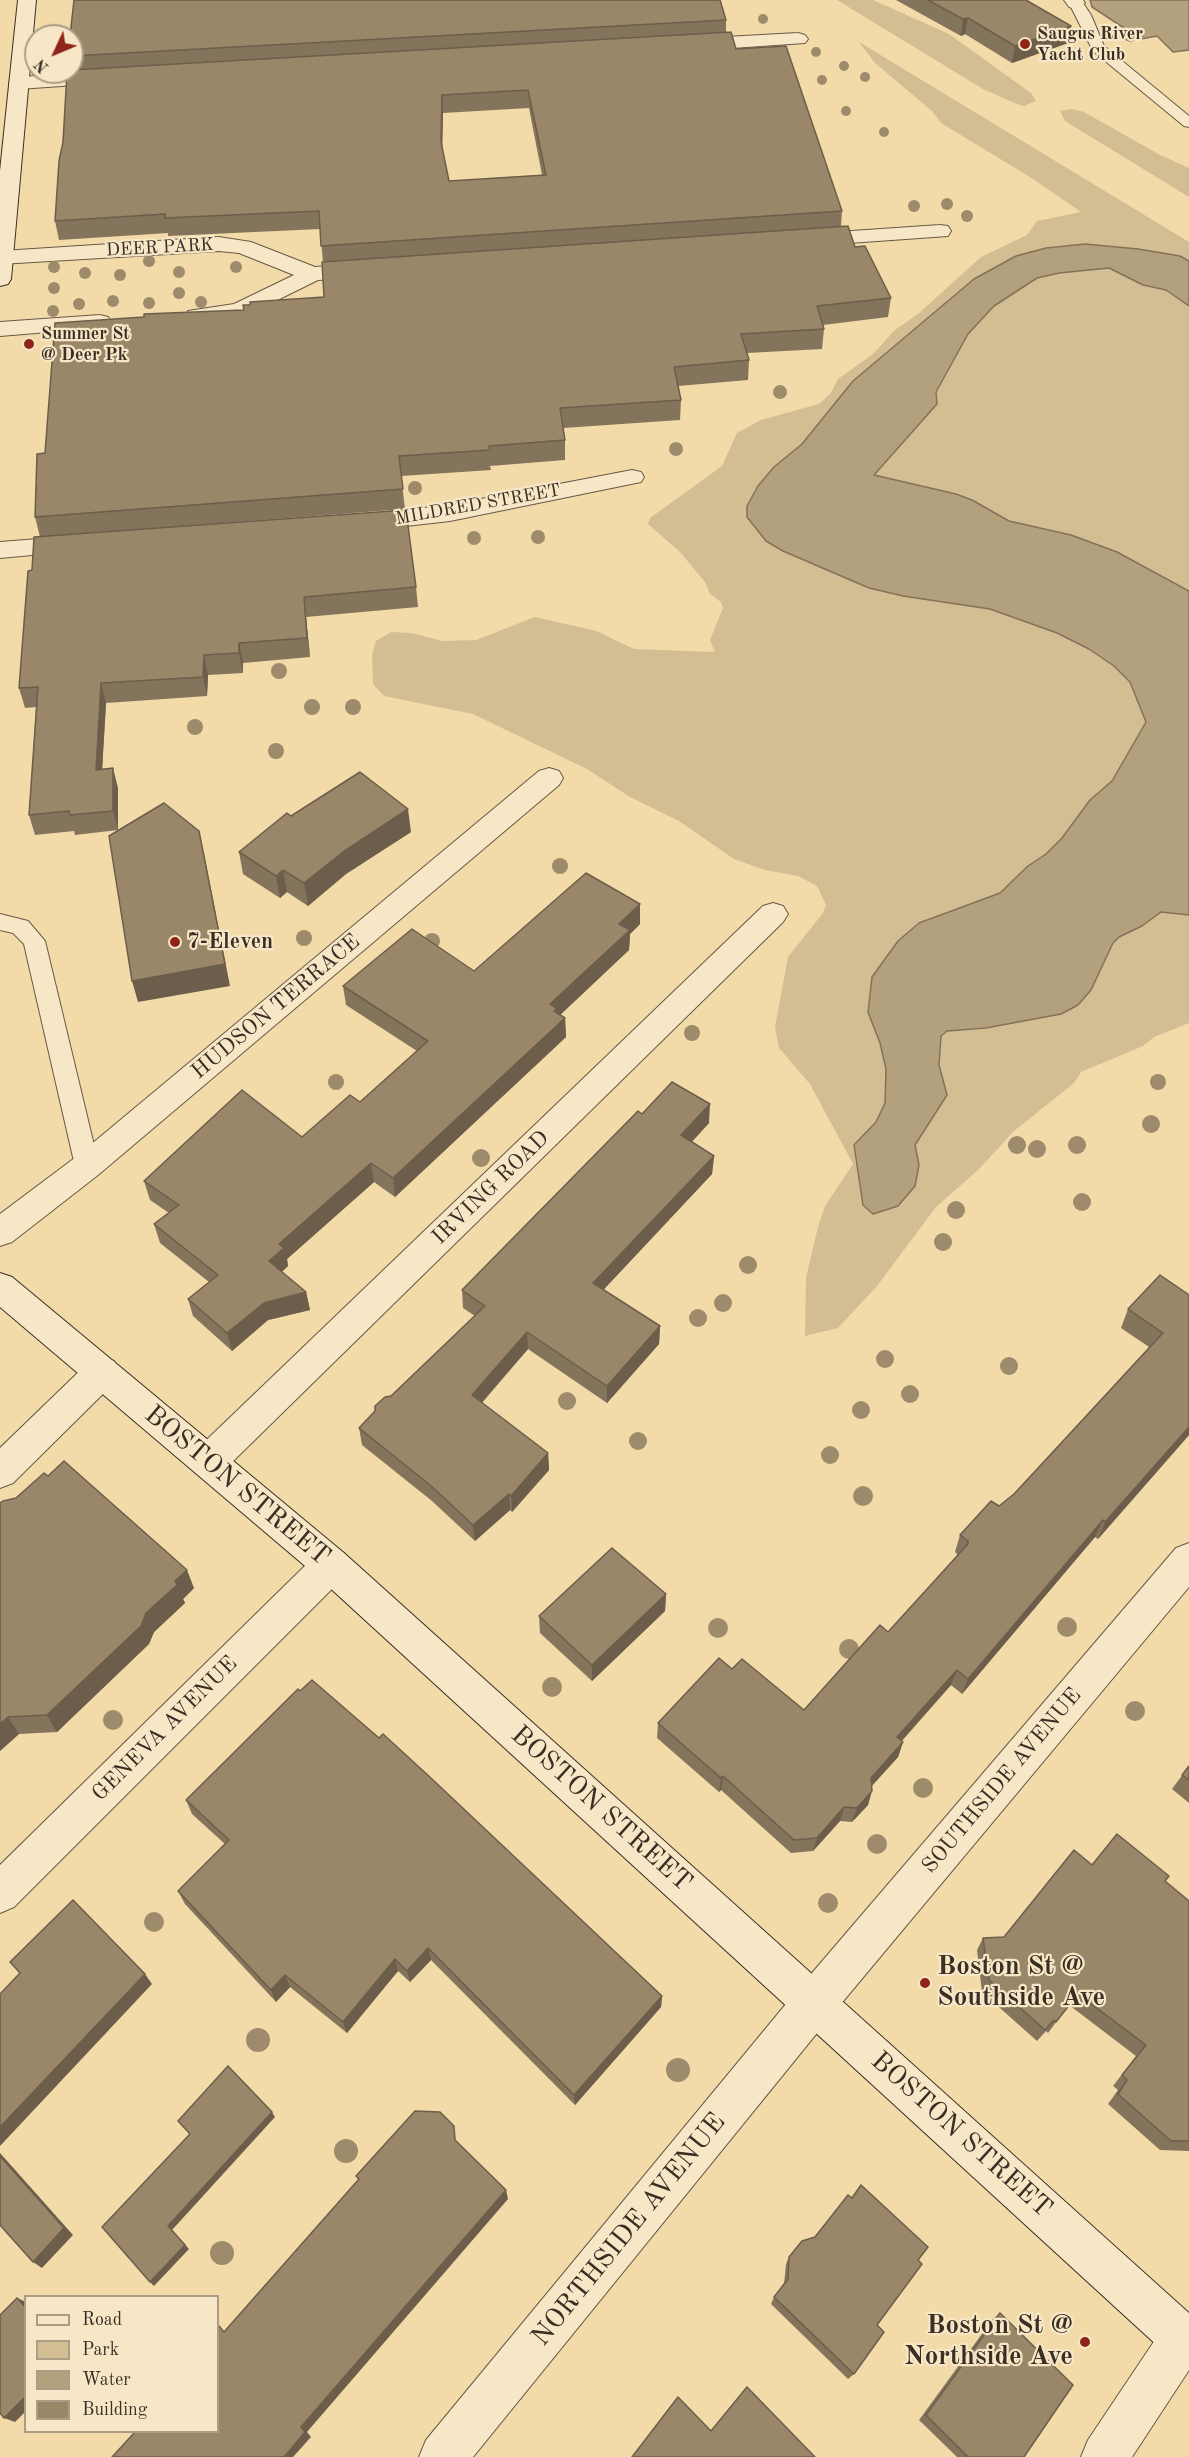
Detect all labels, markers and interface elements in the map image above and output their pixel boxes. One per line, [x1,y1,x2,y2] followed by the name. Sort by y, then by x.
[1037,23,1143,66] place label: Saugus River Yacht Club
[24,24,84,84] north arrow
[1018,37,1032,51] marker: Saugus River Yacht Club
[32,55,53,75] text: N
[106,234,214,262] street label: DEER PARK
[41,323,130,366] place label: Summer St @ Deer Pk
[22,337,36,351] marker: Summer St @ Deer Pk
[394,480,562,530] street label: MILDRED STREET
[186,929,366,1085] street label: HUDSON TERRACE
[187,929,273,955] place label: 7-Eleven
[168,935,182,949] marker: 7-Eleven
[427,1125,555,1251] street label: IRVING ROAD
[137,1399,337,1573] street label: BOSTON STREET
[87,1651,243,1807] street label: GENEVA AVENUE
[917,1683,1087,1879] street label: SOUTHSIDE AVENUE
[504,1719,698,1899] street label: BOSTON STREET
[937,1951,1105,2014] place label: Boston St @ Southside Ave
[918,1976,932,1990] marker: Boston St @ Southside Ave
[864,2045,1058,2225] street label: BOSTON STREET
[525,2107,733,2353] street label: NORTHSIDE AVENUE
[24,2295,219,2433] legend
[904,2310,1073,2373] place label: Boston St @ Northside Ave
[82,2311,122,2329] text: Road
[1078,2335,1092,2349] marker: Boston St @ Northside Ave
[82,2341,119,2359] text: Park
[82,2371,131,2389] text: Water
[82,2401,147,2419] text: Building

